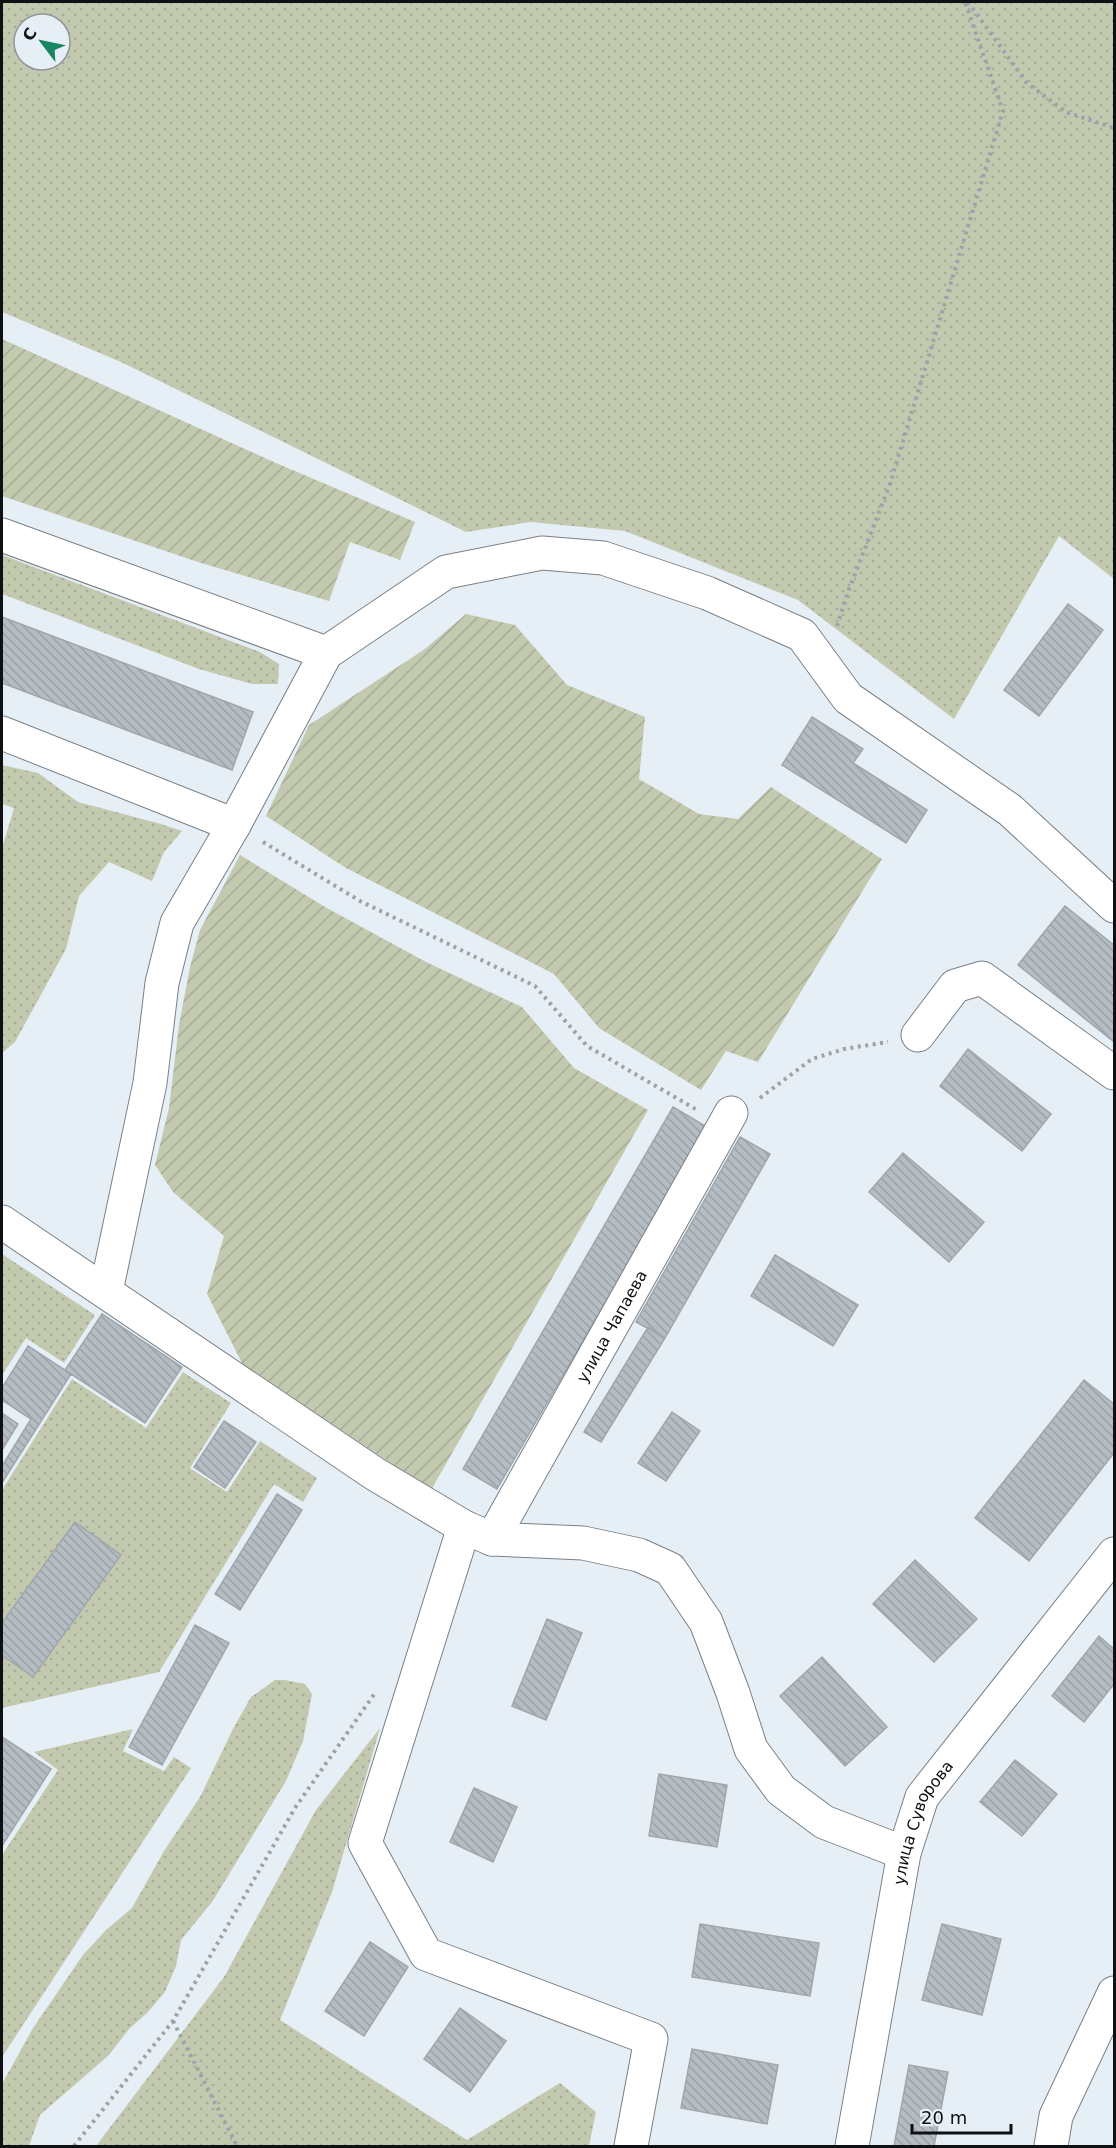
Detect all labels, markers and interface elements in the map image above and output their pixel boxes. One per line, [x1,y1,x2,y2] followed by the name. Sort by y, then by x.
[12,12,72,72] north arrow
[19,24,41,44] text: С
[572,1267,651,1386] street label: улица Чапаева
[889,1757,957,1886] street label: улица Суворова
[912,2097,1011,2135] scale bar
[921,2107,967,2128] text: 20 m

